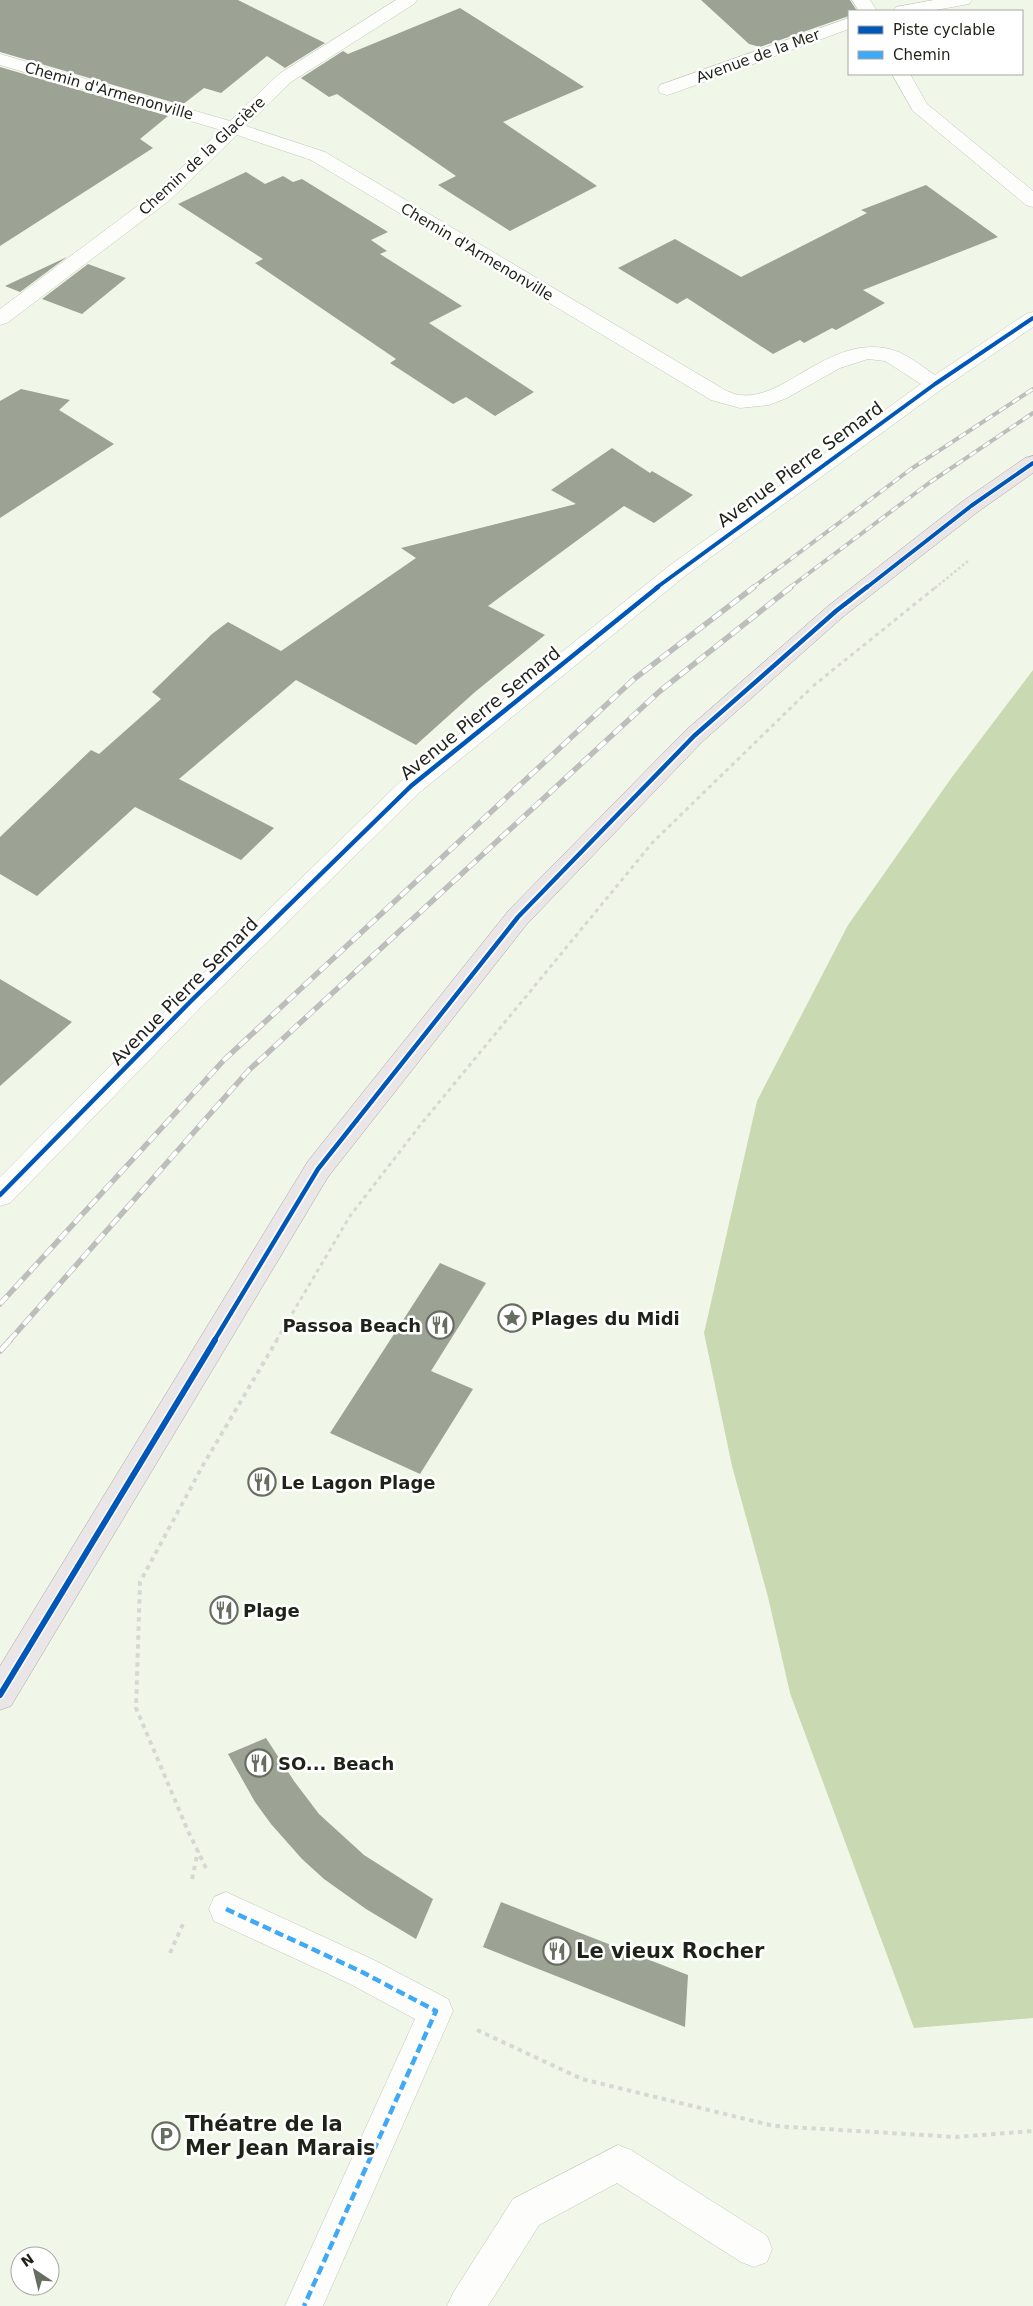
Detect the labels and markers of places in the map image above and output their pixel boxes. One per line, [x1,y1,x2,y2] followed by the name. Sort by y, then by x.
[497,1303,527,1333] place icon: Plages du Midi
[531,1308,680,1329] place label: Plages du Midi
[425,1310,455,1340] restaurant icon: Passoa Beach
[282,1315,421,1336] place label: Passoa Beach
[247,1467,277,1497] restaurant icon: Le Lagon Plage
[281,1472,436,1493] place label: Le Lagon Plage
[209,1595,239,1625] restaurant icon: Plage
[243,1600,300,1621] place label: Plage
[244,1748,274,1778] restaurant icon: SO... Beach
[278,1753,394,1774] place label: SO... Beach
[542,1936,572,1966] restaurant icon: Le vieux Rocher
[576,1939,765,1963] place label: Le vieux Rocher
[185,2112,376,2160] place label: Théatre de la Mer Jean Marais
[151,2121,181,2151] parking icon: Théatre de la Mer Jean Marais

